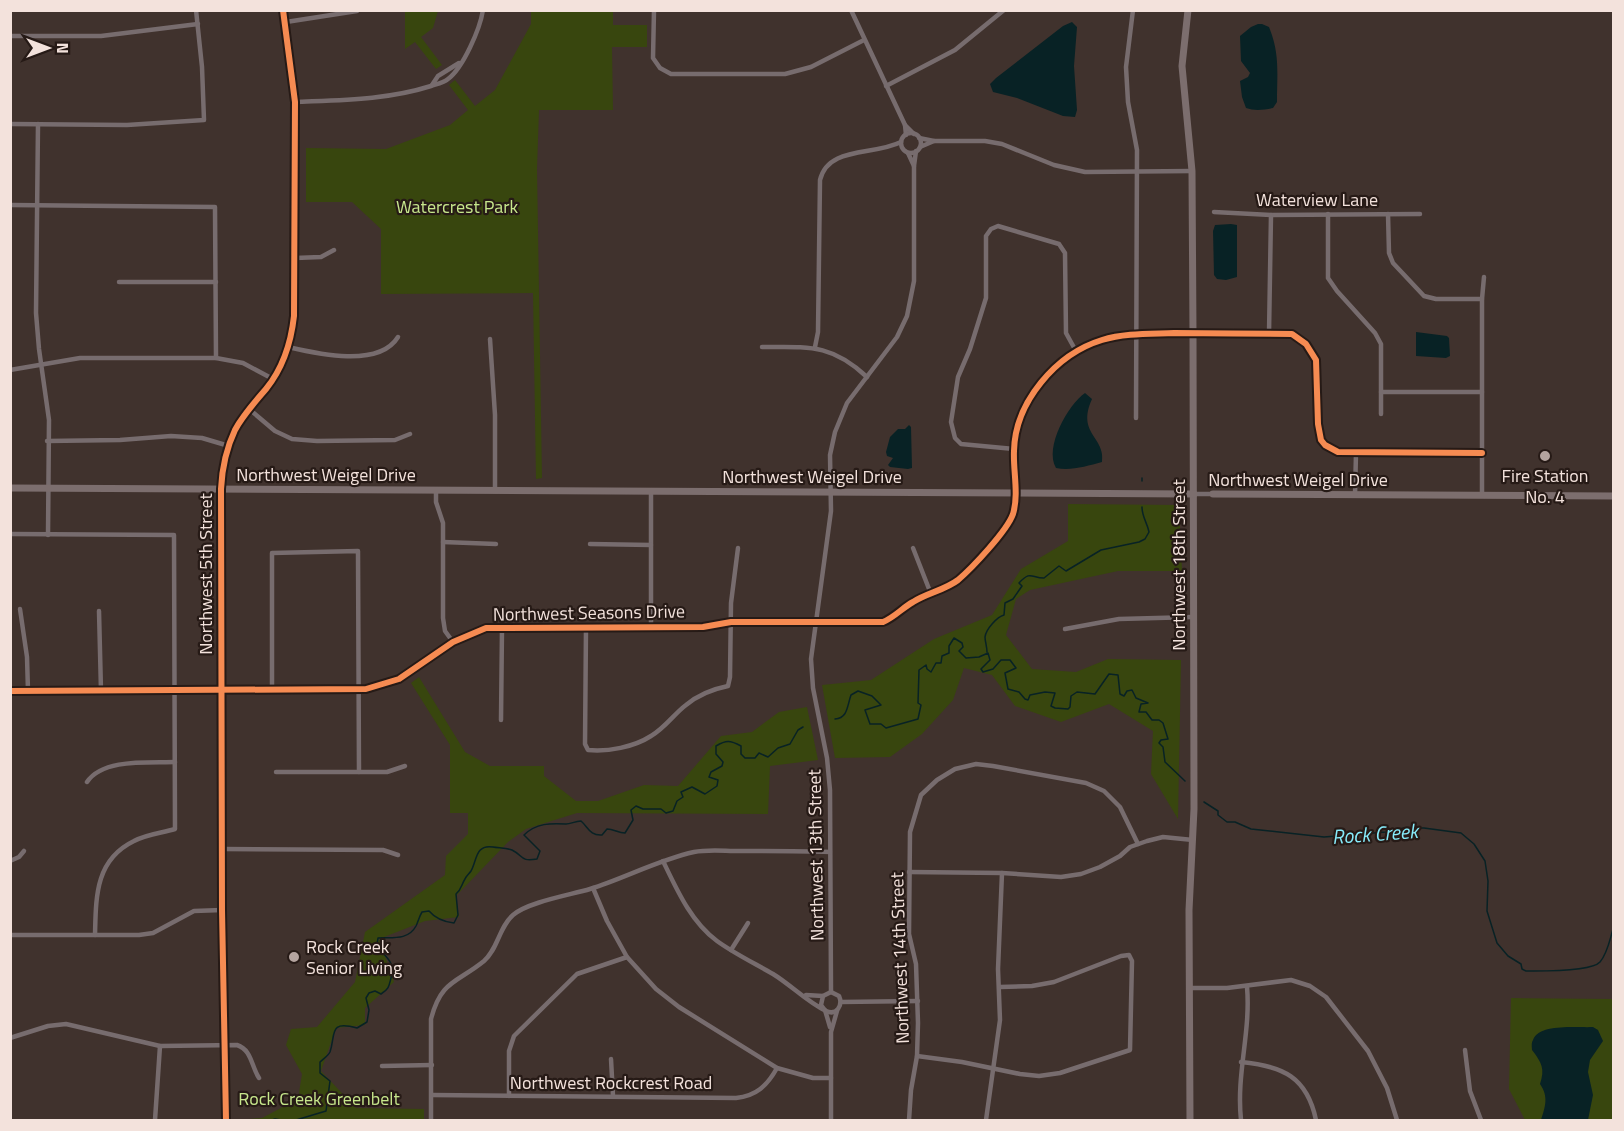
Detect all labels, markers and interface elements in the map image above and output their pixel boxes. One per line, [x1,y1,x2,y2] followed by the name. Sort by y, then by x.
[18,18,78,78] north arrow
[51,42,75,54] text: N
[1256,186,1378,213] street label: Waterview Lane
[396,193,518,220] park label: Watercrest Park
[1538,449,1552,463] marker: Fire Station No. 4
[236,461,416,488] street label: Northwest Weigel Drive
[1502,462,1588,510] place label: Fire Station No. 4
[722,463,902,490] street label: Northwest Weigel Drive
[1208,466,1388,493] street label: Northwest Weigel Drive
[1165,479,1192,651] street label: Northwest 18th Street
[192,493,219,655] street label: Northwest 5th Street
[493,597,685,628] street label: Northwest Seasons Drive
[800,768,830,941] street label: Northwest 13th Street
[1331,815,1421,852] water label: Rock Creek
[883,871,916,1044] street label: Northwest 14th Street
[306,933,402,981] place label: Rock Creek Senior Living
[287,950,301,964] marker: Rock Creek Senior Living
[510,1069,712,1096] street label: Northwest Rockcrest Road
[238,1085,400,1112] park label: Rock Creek Greenbelt

